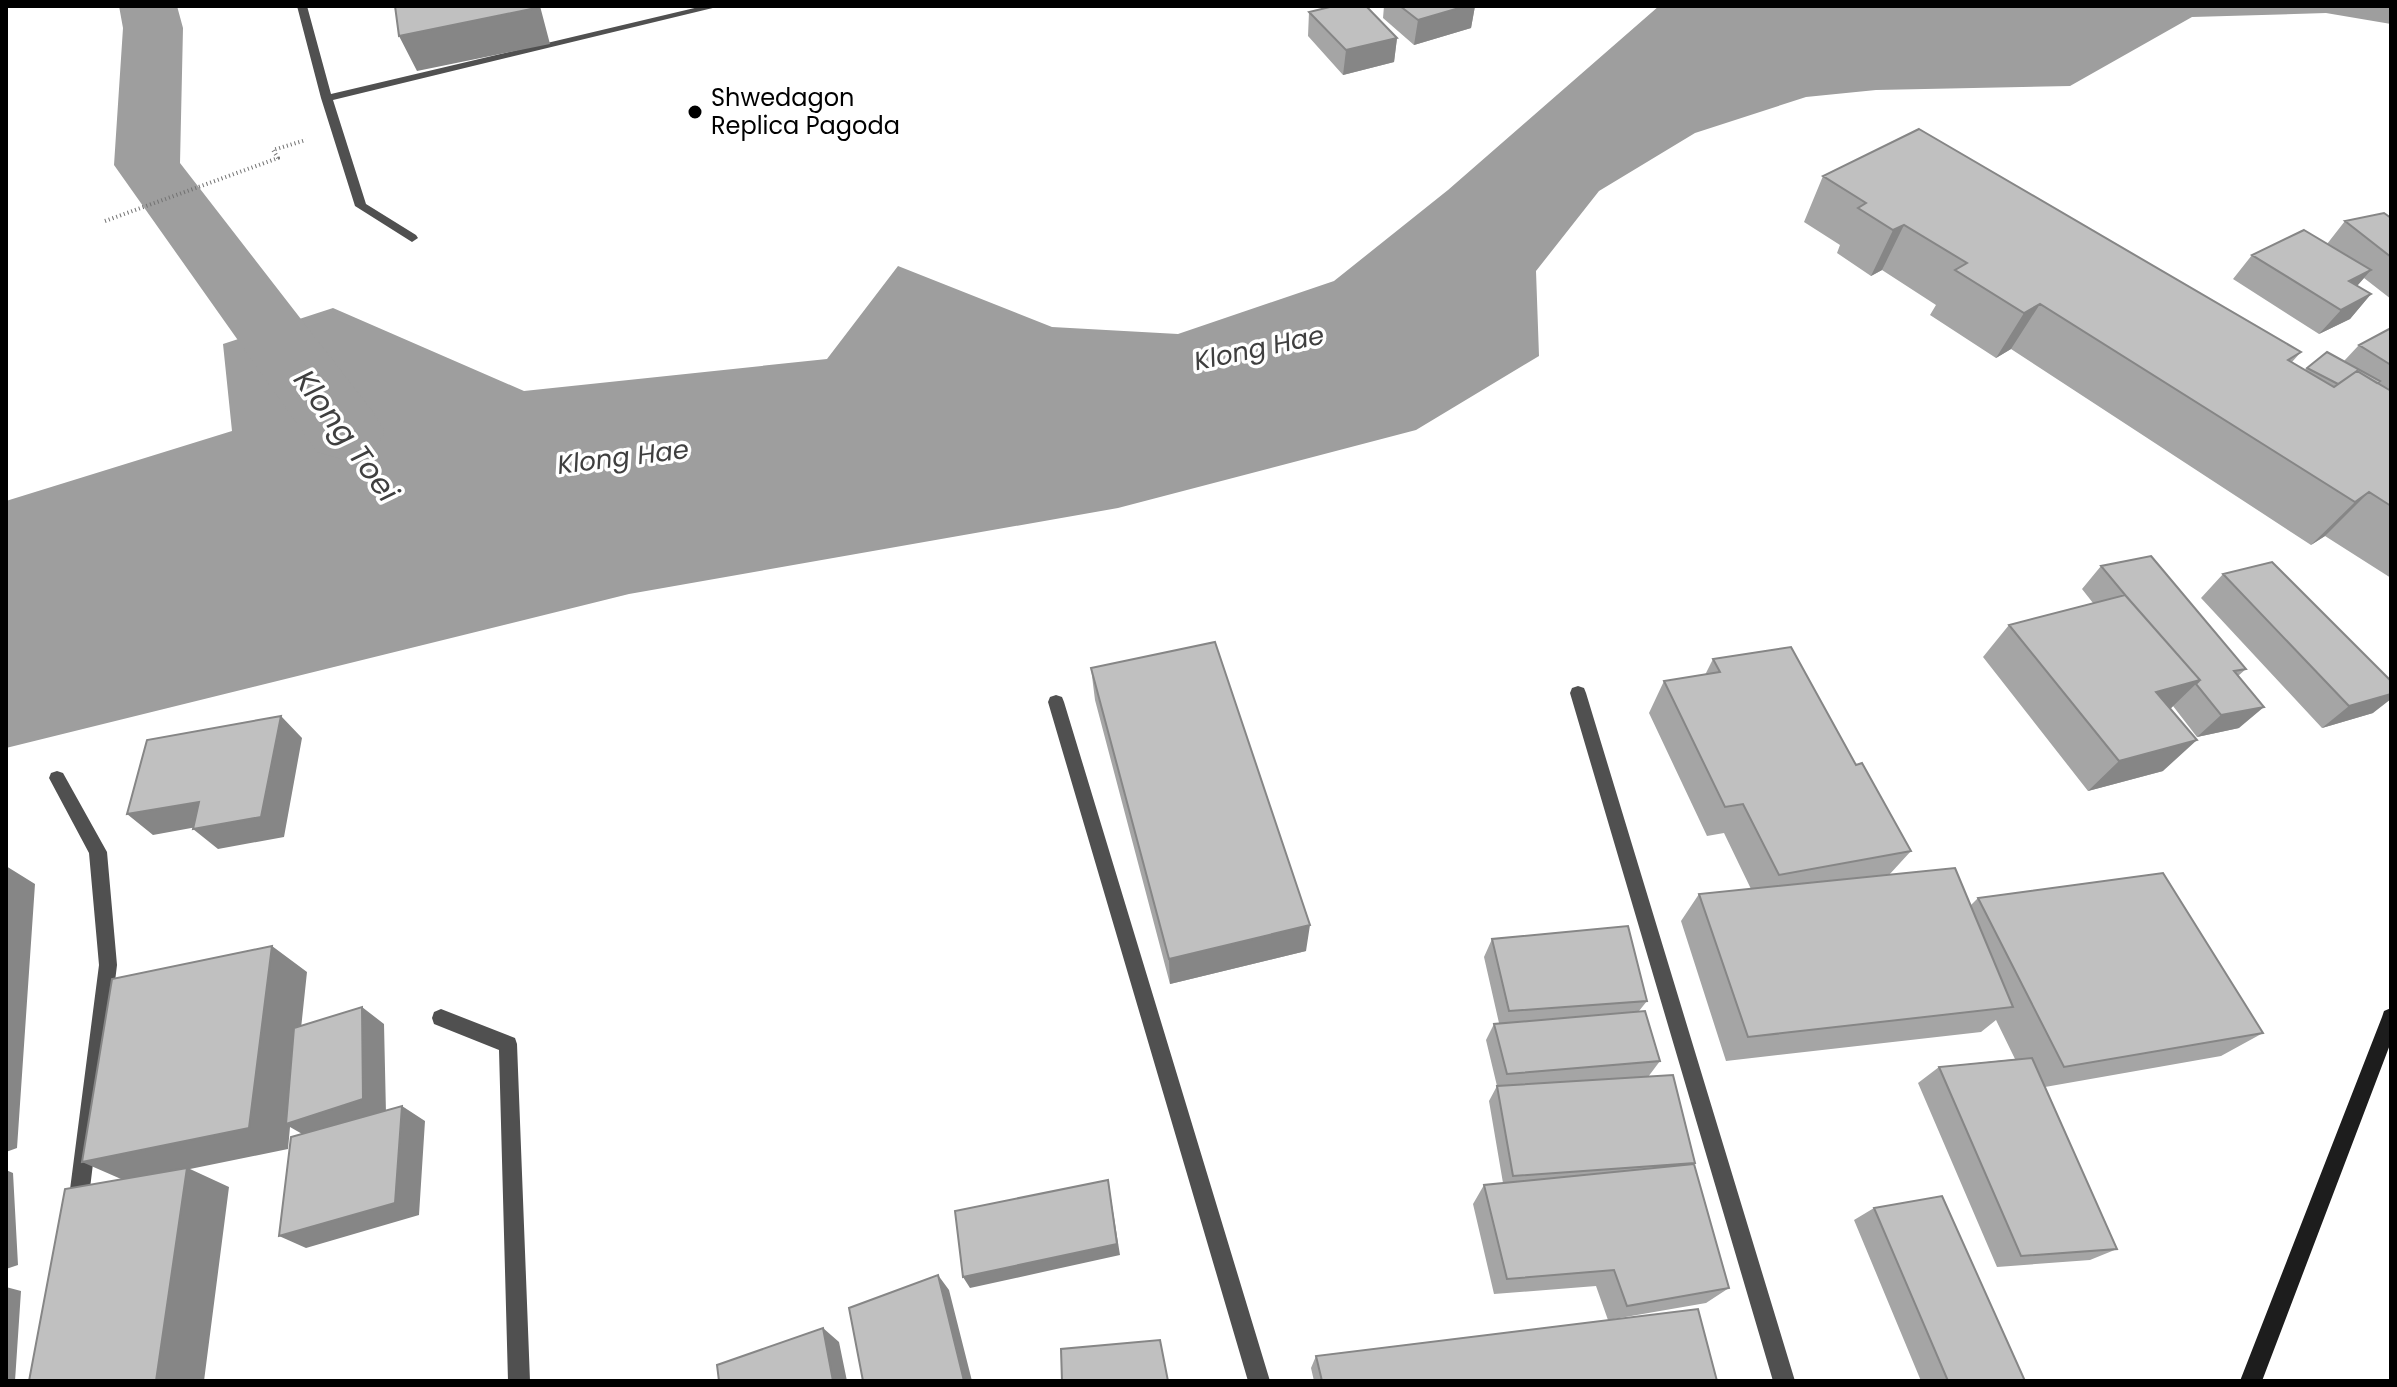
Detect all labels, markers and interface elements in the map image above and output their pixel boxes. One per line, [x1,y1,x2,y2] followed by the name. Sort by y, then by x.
[711,81,900,142] place label: Shwedagon Replica Pagoda
[686,103,704,121] marker: Shwedagon Replica Pagoda
[1191,317,1327,379] water label: Klong Hae
[284,361,410,511] water label: Klong Toei
[555,431,691,483] water label: Klong Hae

